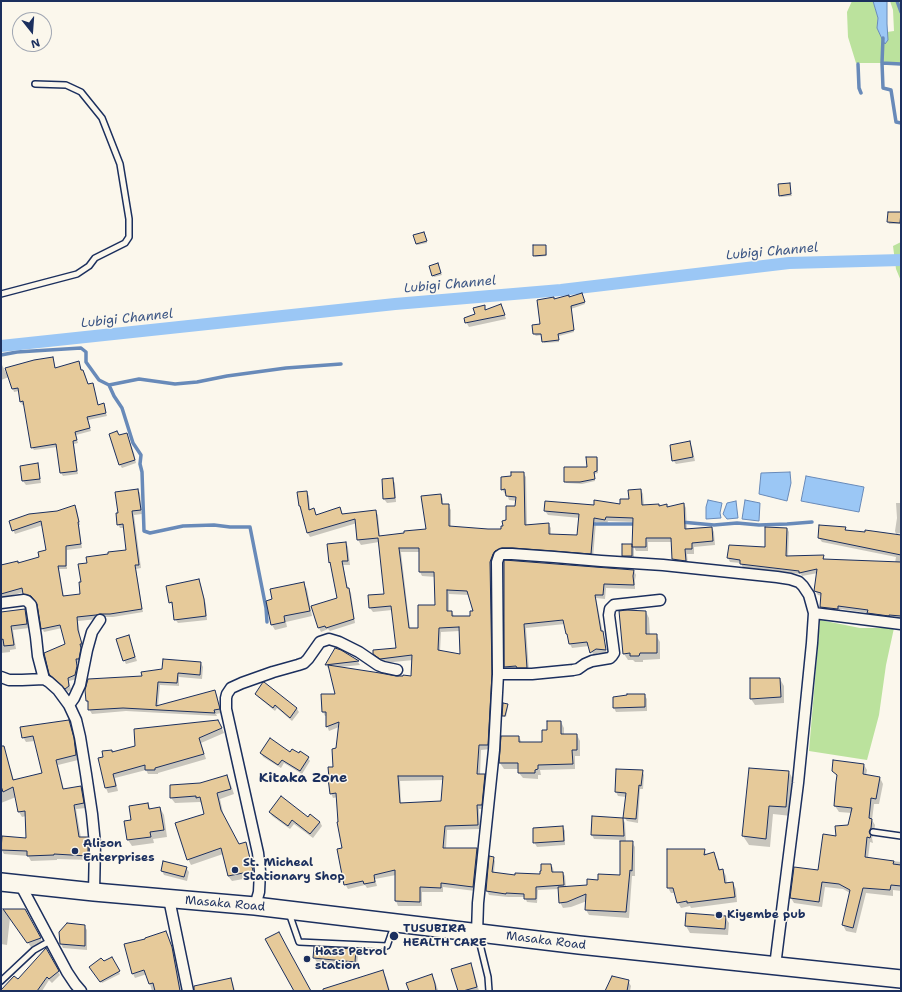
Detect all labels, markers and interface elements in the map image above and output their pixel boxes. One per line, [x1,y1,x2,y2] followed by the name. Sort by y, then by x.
[12,12,52,52] north arrow
[29,35,42,51] text: N
[725,240,819,264] water label: Lubigi Channel
[403,273,497,297] water label: Lubigi Channel
[80,306,174,332] water label: Lubigi Channel
[259,770,347,786] district label: Kitaka Zone
[83,837,155,865] place label: Alison Enterprises
[70,846,80,856] marker: Alison Enterprises
[243,856,345,884] place label: St. Micheal Stationary Shop
[230,865,240,875] marker: St. Micheal Stationary Shop
[184,893,266,915] street label: Masaka Road
[727,908,805,922] place label: Kiyembe pub
[714,910,724,920] marker: Kiyembe pub
[403,922,487,950] place label: TUSUBIRA HEALTH CARE
[505,929,587,953] street label: Masaka Road
[388,930,400,942] marker: TUSUBIRA HEALTH CARE
[315,945,387,973] place label: Hass Petrol station
[302,954,312,964] marker: Hass Petrol station

